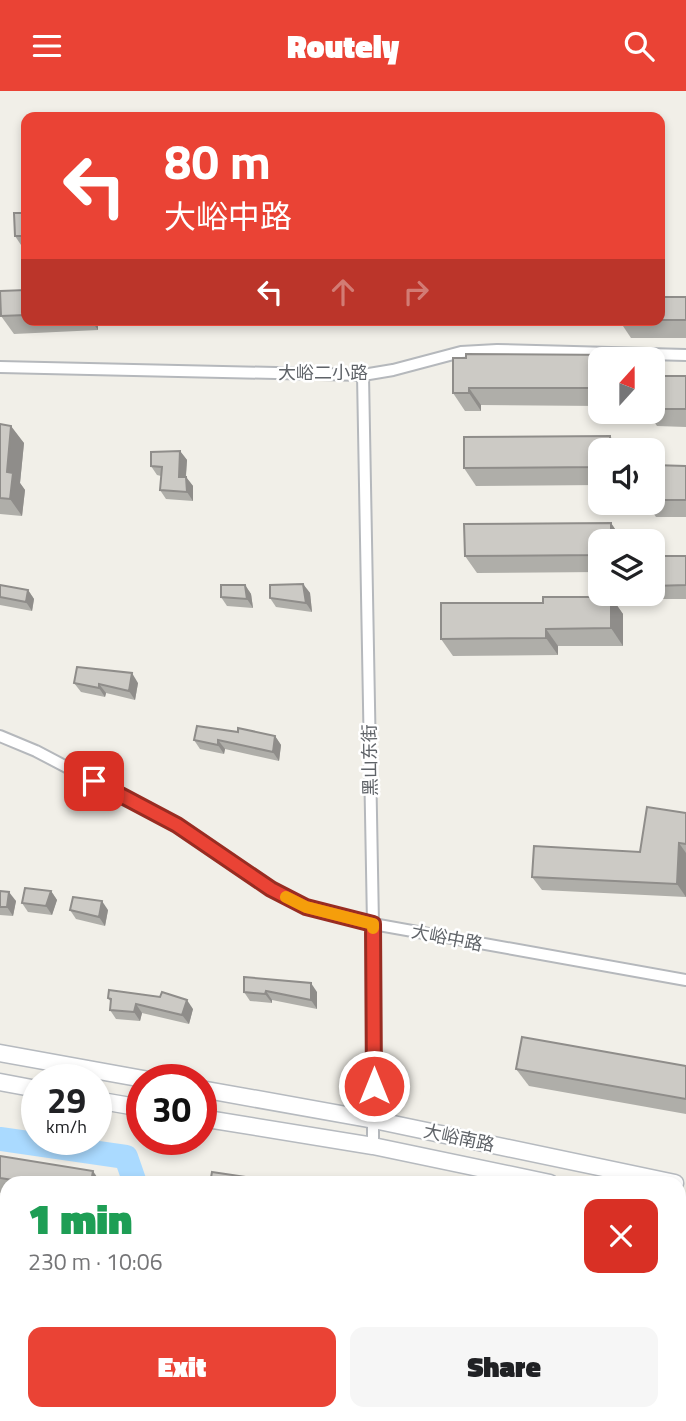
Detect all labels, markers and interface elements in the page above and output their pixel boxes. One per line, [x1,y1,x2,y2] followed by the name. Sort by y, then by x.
[287,22,399,70] text: Routely
[28,27,66,65] icon: menu
[620,27,658,65] icon: search
[164,123,271,198] text: 80 m
[49,140,140,231] icon: left
[164,192,292,240] text: 大峪中路
[251,273,289,311] icon: left
[324,273,362,311] icon: ahead
[397,273,435,311] icon: right
[588,347,665,423] north arrow
[588,347,665,606] map controls
[278,359,368,386] street label: 大峪二小路
[588,438,665,515] button: sound
[588,529,665,606] button: layers
[355,724,384,796] street label: 黑山东街
[64,751,124,811] pin
[75,762,113,800] icon: arrive
[409,917,485,958] street label: 大峪中路
[337,1049,411,1123] position arrow
[126,1064,217,1155] speed limit sign: 30
[47,1073,86,1127] text: 29
[46,1113,87,1140] text: km/h
[421,1117,497,1158] street label: 大峪南路
[28,1186,132,1250] text: 1 min
[584,1199,658,1273] button: close
[28,1244,163,1279] text: 230 m · 10:06
[28,1327,336,1407] button: Exit
[350,1327,658,1407] button: Share

